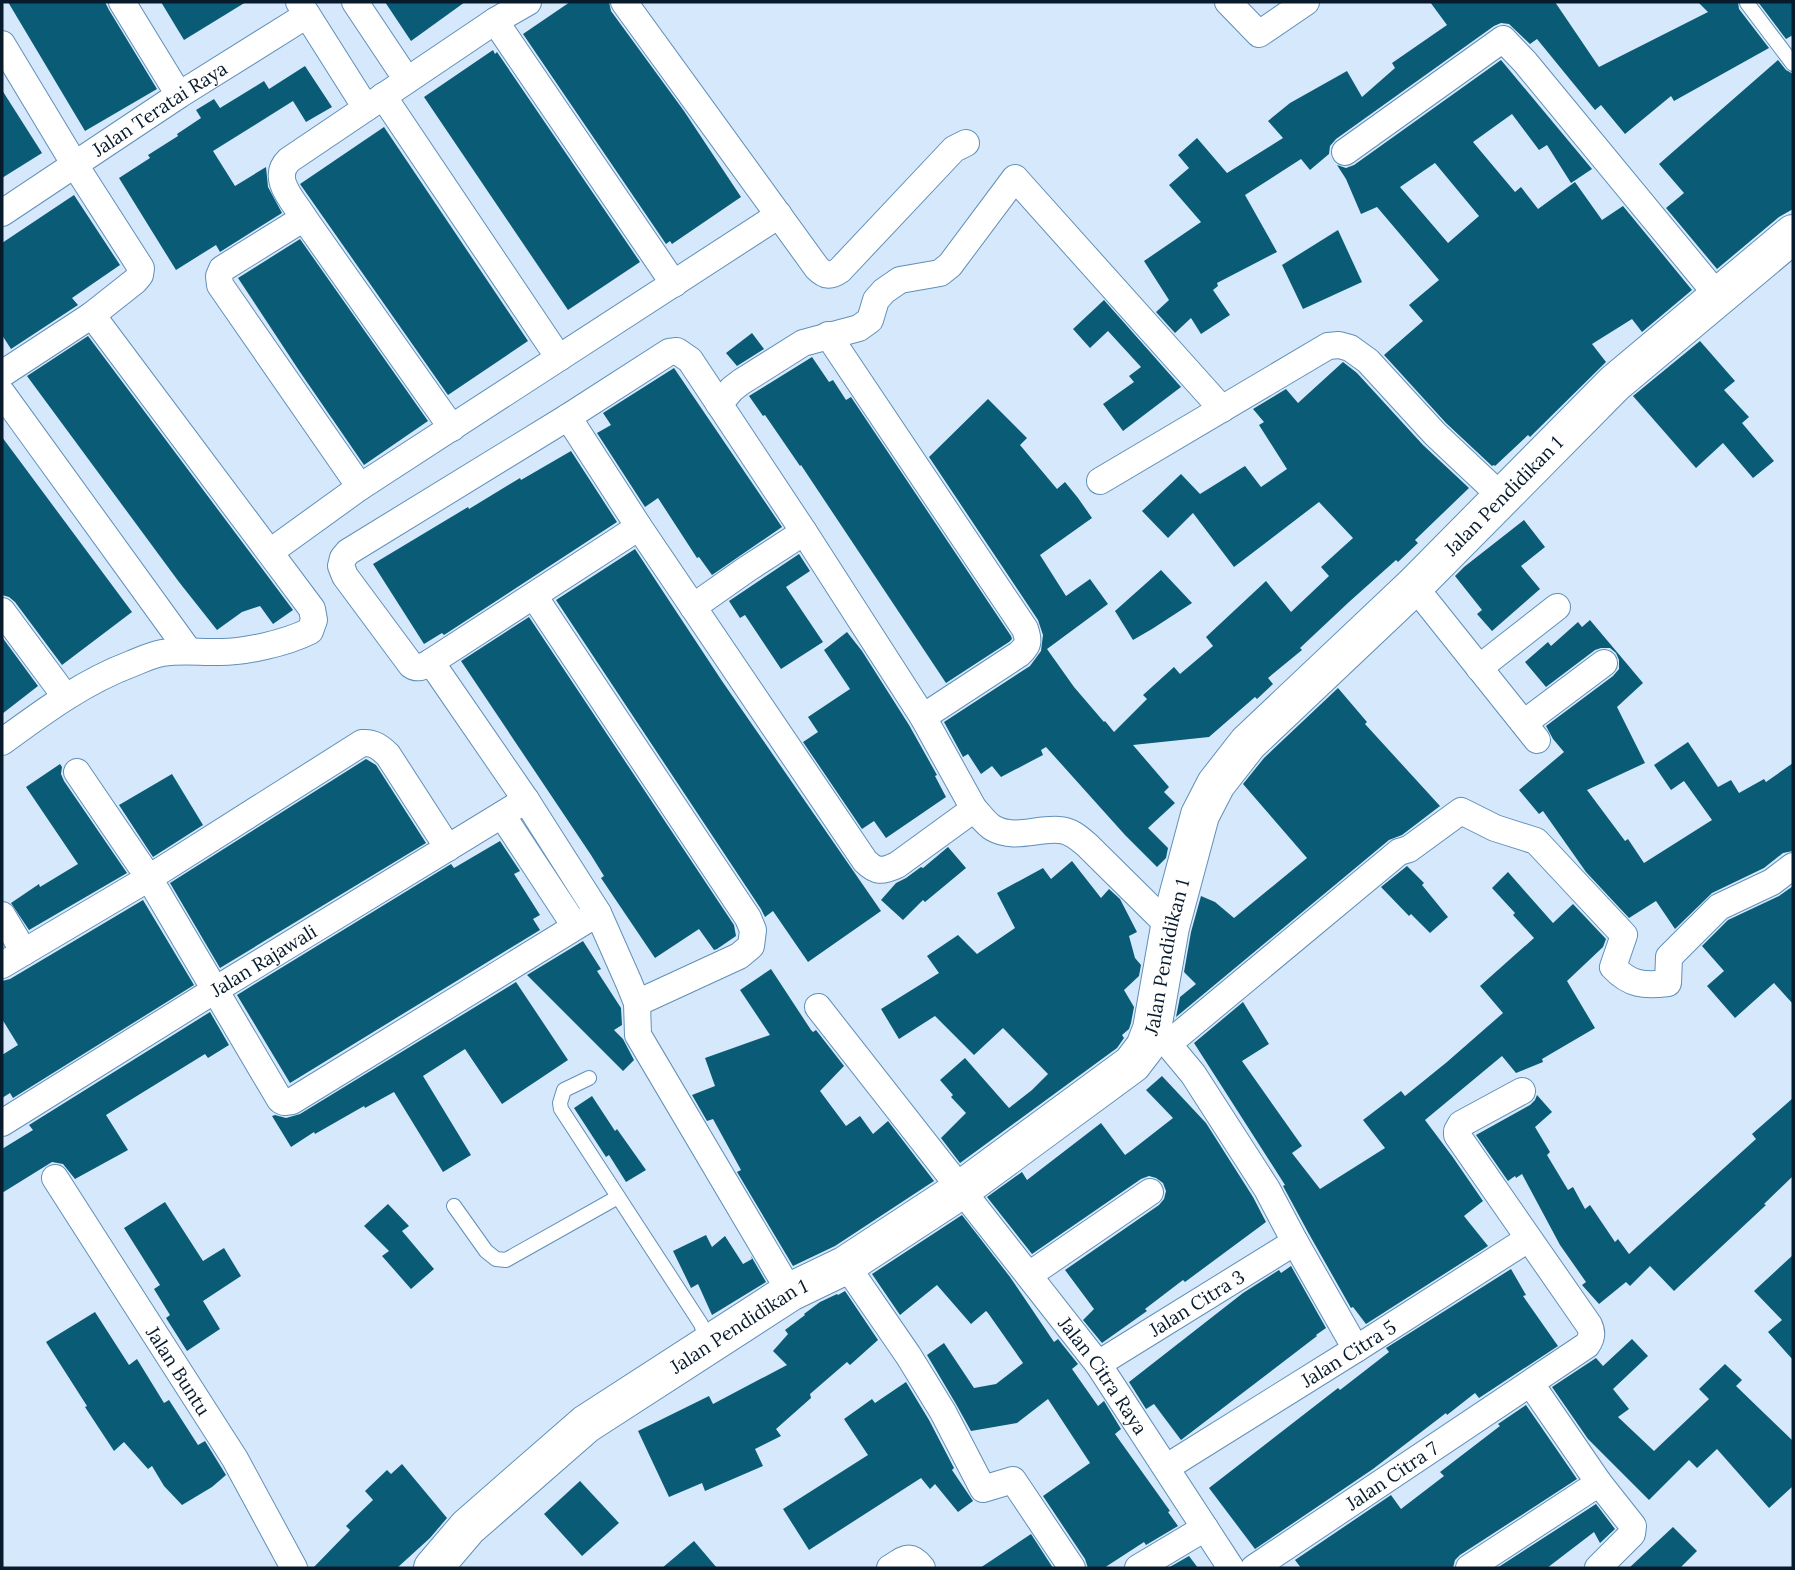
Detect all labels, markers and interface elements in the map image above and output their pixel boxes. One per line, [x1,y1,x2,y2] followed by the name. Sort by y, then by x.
[87,56,232,162] street label: Jalan Teratai Raya
[1438,431,1568,561] street label: Jalan Pendidikan 1
[1139,876,1194,1039] street label: Jalan Pendidikan 1
[205,919,321,1002] street label: Jalan Rajawali
[1144,1264,1249,1342] street label: Jalan Citra 3
[665,1274,811,1379] street label: Jalan Pendidikan 1
[1053,1311,1153,1439] street label: Jalan Citra Raya
[1296,1315,1400,1393] street label: Jalan Citra 5
[141,1321,216,1420] street label: Jalan Buntu
[1340,1436,1443,1516] street label: Jalan Citra 7

